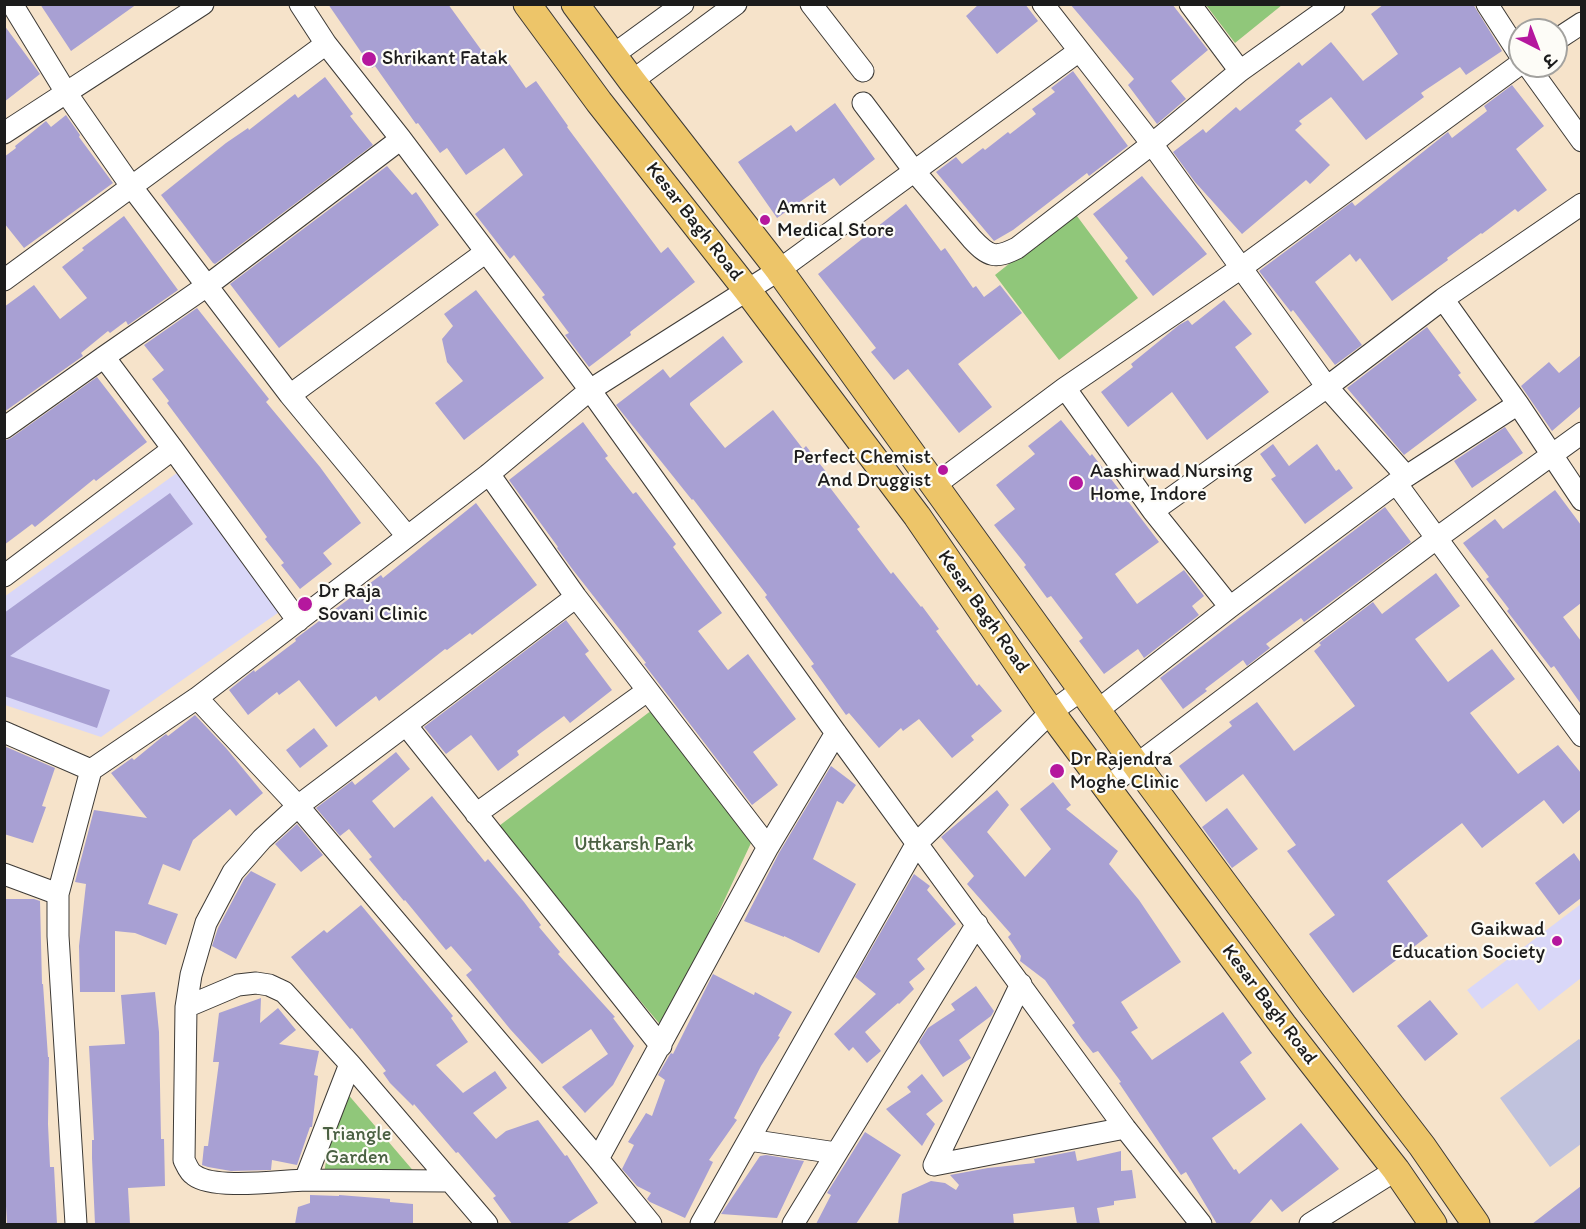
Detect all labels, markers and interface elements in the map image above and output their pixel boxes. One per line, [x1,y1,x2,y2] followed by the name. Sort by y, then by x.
[1508,18,1568,78] north arrow
[382,47,508,71] place label: Shrikant Fatak
[360,50,378,68] marker: Shrikant Fatak
[1539,50,1559,71] text: उ
[640,158,748,286] street label: Kesar Bagh Road
[777,196,894,243] place label: Amrit Medical Store
[758,213,772,227] marker: Amrit Medical Store
[793,446,931,493] place label: Perfect Chemist And Druggist
[1090,460,1253,507] place label: Aashirwad Nursing Home, Indore
[936,463,950,477] marker: Perfect Chemist And Druggist
[1067,474,1085,492] marker: Aashirwad Nursing Home, Indore
[932,546,1034,678] street label: Kesar Bagh Road
[318,580,428,627] place label: Dr Raja Sovani Clinic
[296,595,314,613] marker: Dr Raja Sovani Clinic
[1070,748,1179,795] place label: Dr Rajendra Moghe Clinic
[1048,762,1066,780] marker: Dr Rajendra Moghe Clinic
[574,833,694,857] park label: Uttkarsh Park
[1392,918,1545,965] place label: Gaikwad Education Society
[1550,934,1564,948] marker: Gaikwad Education Society
[1216,940,1322,1070] street label: Kesar Bagh Road
[323,1123,391,1170] park label: Triangle Garden

